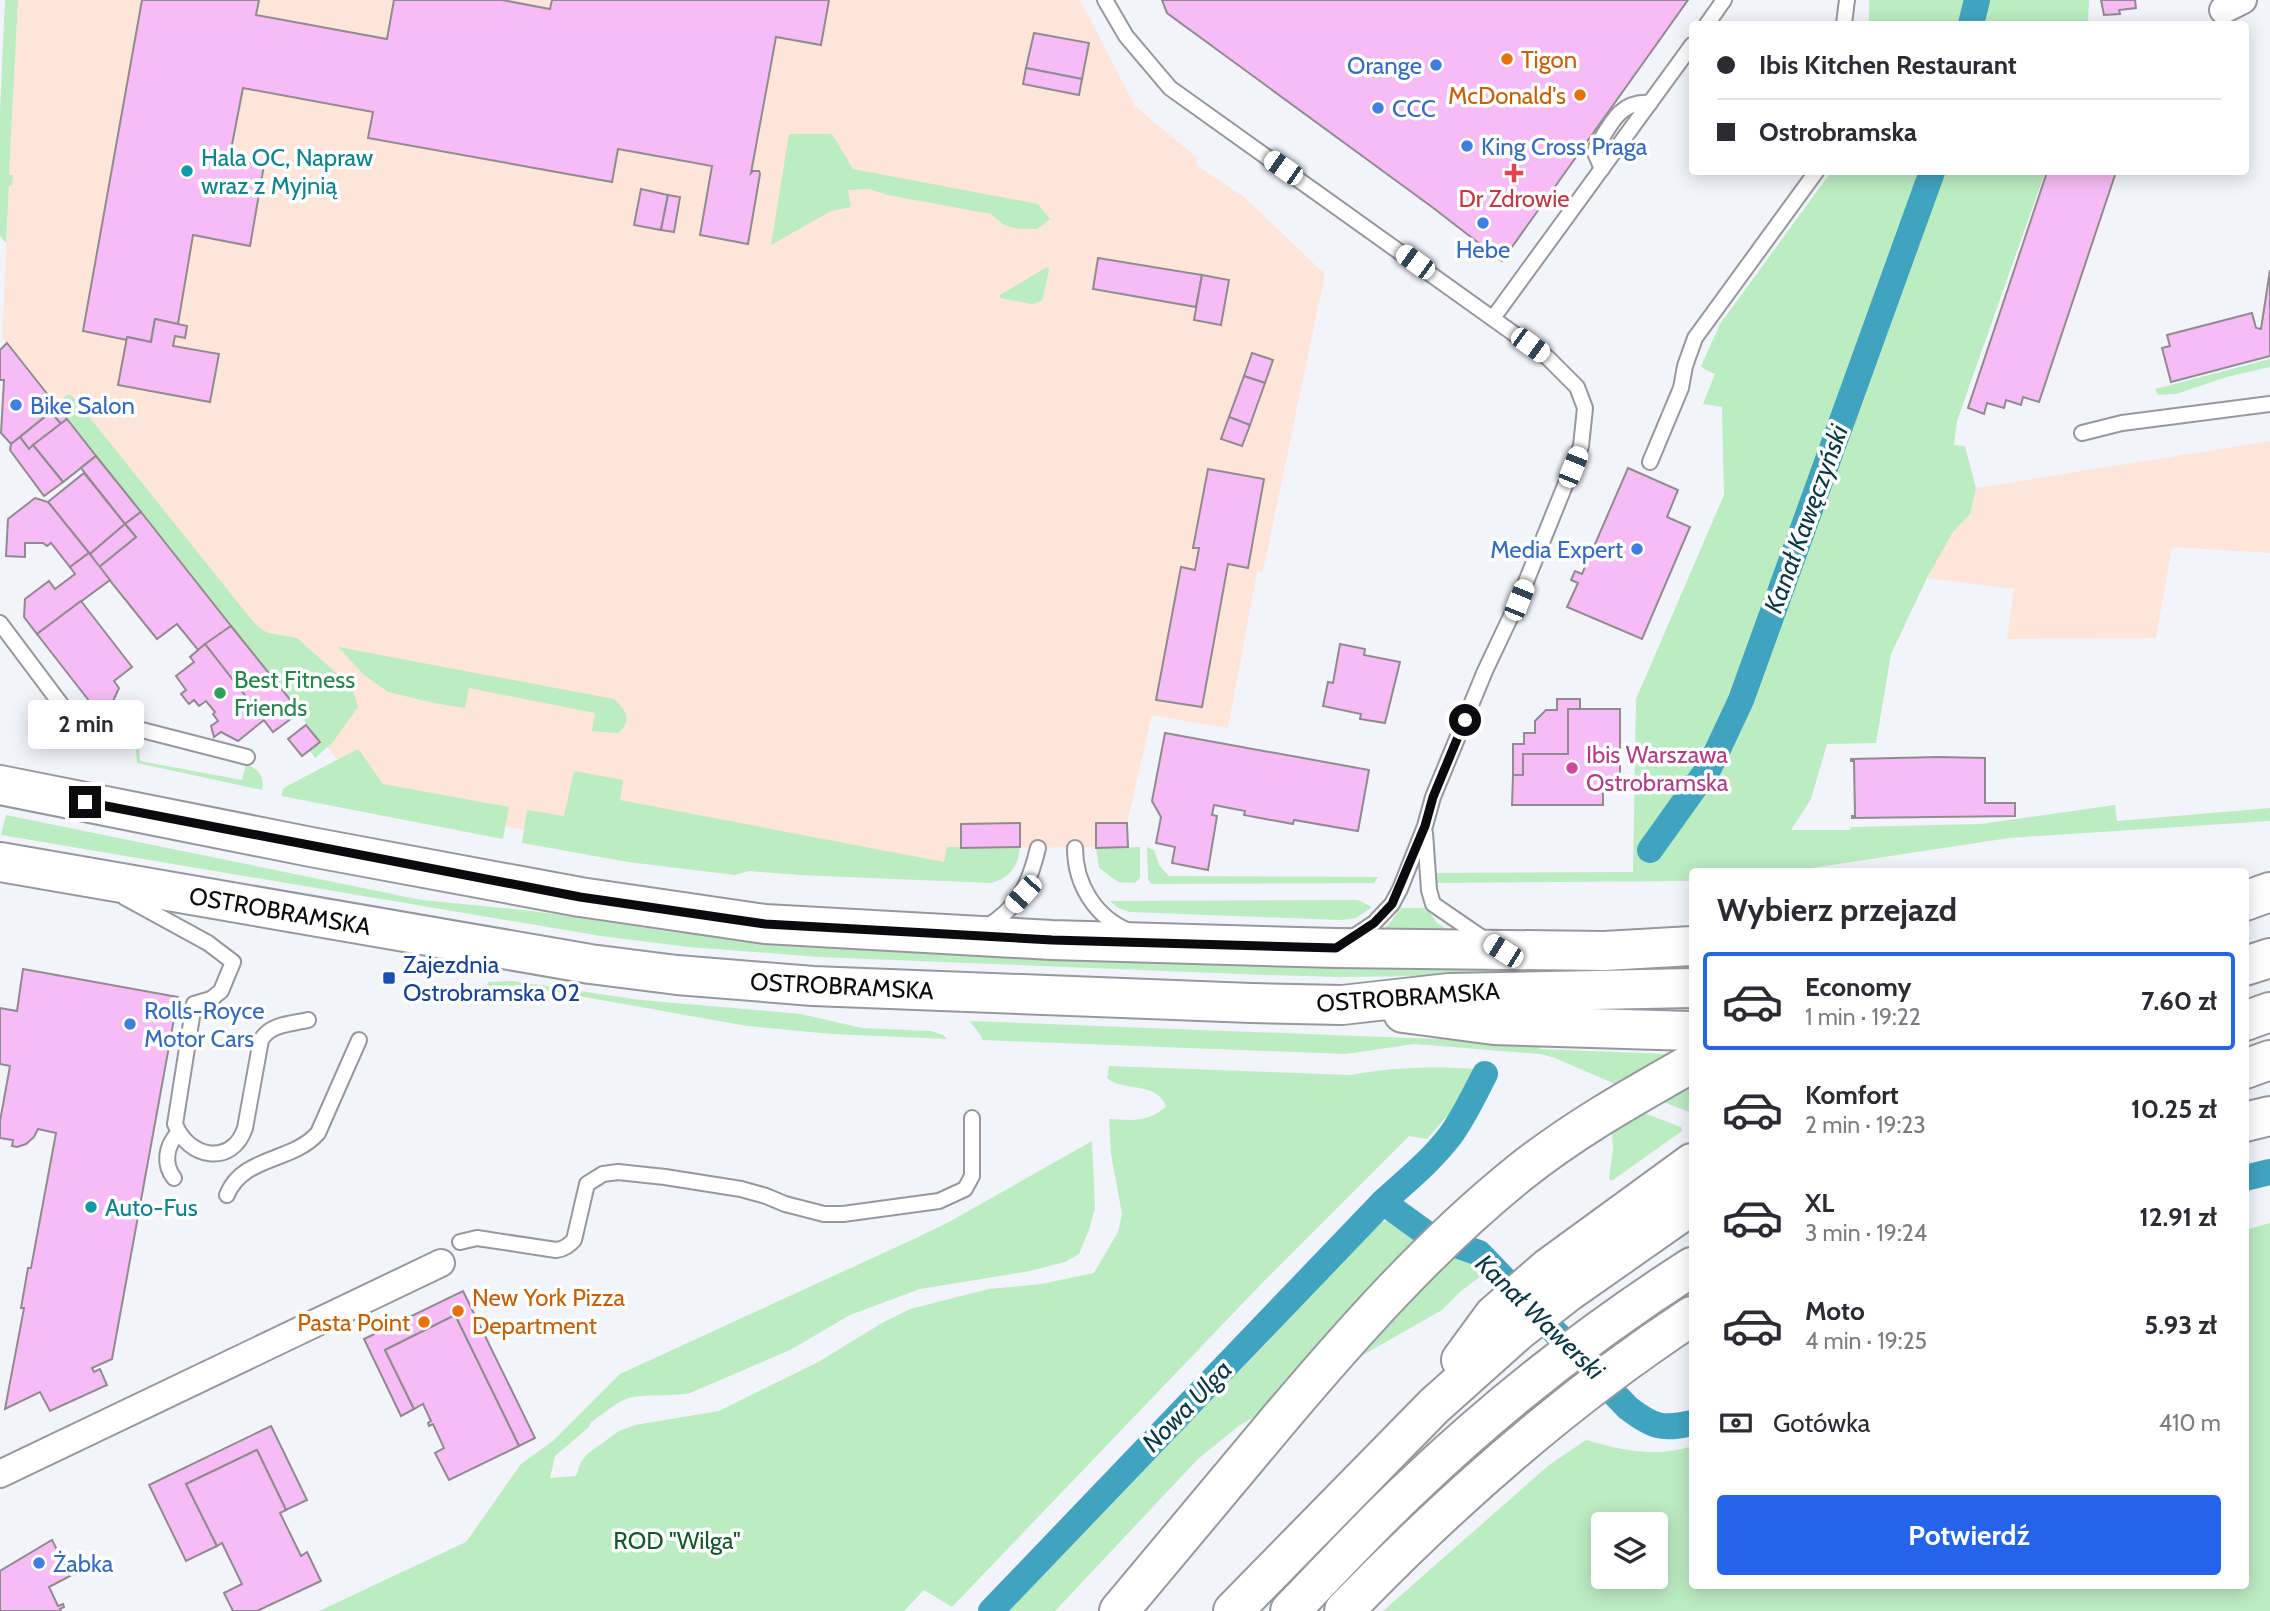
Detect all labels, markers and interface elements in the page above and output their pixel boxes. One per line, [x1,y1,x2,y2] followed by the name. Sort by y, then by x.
[1521,45,1577,74] place label: Tigon
[1759,49,2017,81] text: Ibis Kitchen Restaurant
[1347,51,1422,80] place label: Orange
[1499,51,1515,67] marker: Tigon
[1428,57,1444,73] marker: Orange
[1448,81,1566,110] place label: McDonald's
[1572,87,1588,103] marker: McDonald's
[1392,94,1436,123] place label: CCC
[1370,100,1386,116] marker: CCC
[1759,116,1917,148] text: Ostrobramska
[1481,132,1648,161] place label: King Cross Praga
[1459,138,1475,154] marker: King Cross Praga
[201,143,374,200] place label: Hala OC, Napraw wraz z Myjnią
[1260,147,1307,189] car
[179,163,195,179] marker: Hala OC, Napraw wraz z Myjnią
[1506,165,1522,181] marker: Dr Zdrowie
[1458,184,1570,213] place label: Dr Zdrowie
[1475,215,1491,231] marker: Hebe
[1456,235,1510,264] place label: Hebe
[1392,241,1439,283] car
[1507,324,1554,366] car
[30,391,135,420] place label: Bike Salon
[8,397,24,413] marker: Bike Salon
[1757,420,1855,618] water label: Kanał Kawęczyński
[1556,444,1591,490] car
[1490,535,1623,564] place label: Media Expert
[1629,541,1645,557] marker: Media Expert
[1502,577,1537,623] car
[234,665,355,722] place label: Best Fitness Friends
[212,685,228,701] marker: Best Fitness Friends
[27,700,143,750] callout: 2 min
[1449,704,1481,736] route start
[58,710,114,738] text: 2 min
[1586,740,1729,797] place label: Ibis Warszawa Ostrobramska
[1564,760,1580,776] marker: Ibis Warszawa Ostrobramska
[69,786,101,818] route end
[1002,871,1045,917] car
[187,881,373,941] street label: OSTROBRAMSKA
[1717,890,1957,929] text: Wybierz przejazd
[1480,931,1527,971] car
[403,950,580,1007] place label: Zajezdnia Ostrobramska 02
[750,967,935,1005] street label: OSTROBRAMSKA
[381,970,397,986] marker: Zajezdnia Ostrobramska 02
[1721,970,1784,1033] icon: car
[1805,971,1911,1003] text: Economy
[1315,976,1501,1018] street label: OSTROBRAMSKA
[2141,985,2217,1017] text: 7.60 zł
[144,996,265,1053] place label: Rolls-Royce Motor Cars
[1805,1003,1921,1031] text: 1 min · 19:22
[122,1016,138,1032] marker: Rolls-Royce Motor Cars
[1721,1078,1784,1141] icon: car
[1805,1079,1899,1111] text: Komfort
[2131,1093,2217,1125] text: 10.25 zł
[1805,1111,1926,1139] text: 2 min · 19:23
[1721,1186,1784,1249] icon: car
[1805,1187,1834,1219] text: XL
[105,1193,198,1222] place label: Auto-Fus
[83,1199,99,1215] marker: Auto-Fus
[2139,1201,2217,1233] text: 12.91 zł
[1805,1219,1927,1247] text: 3 min · 19:24
[1469,1248,1611,1387] water label: Kanał Wawerski
[472,1283,625,1340] place label: New York Pizza Department
[1721,1294,1784,1357] icon: car
[1805,1295,1865,1327] text: Moto
[450,1303,466,1319] marker: New York Pizza Department
[297,1308,410,1337] place label: Pasta Point
[2144,1309,2217,1341] text: 5.93 zł
[416,1314,432,1330] marker: Pasta Point
[1805,1327,1927,1355] text: 4 min · 19:25
[1135,1353,1239,1459] water label: Nowa Ulga
[1717,1404,1755,1442] icon: cash
[1773,1407,1870,1439] text: Gotówka
[2159,1409,2221,1437] text: 410 m
[1717,1495,2221,1575] button: Potwierdź
[1591,1512,1668,1589] map controls
[1591,1512,1668,1589] button: layers
[613,1526,741,1555] park label: ROD "Wilga"
[53,1549,114,1578] place label: Żabka
[31,1555,47,1571] marker: Żabka

